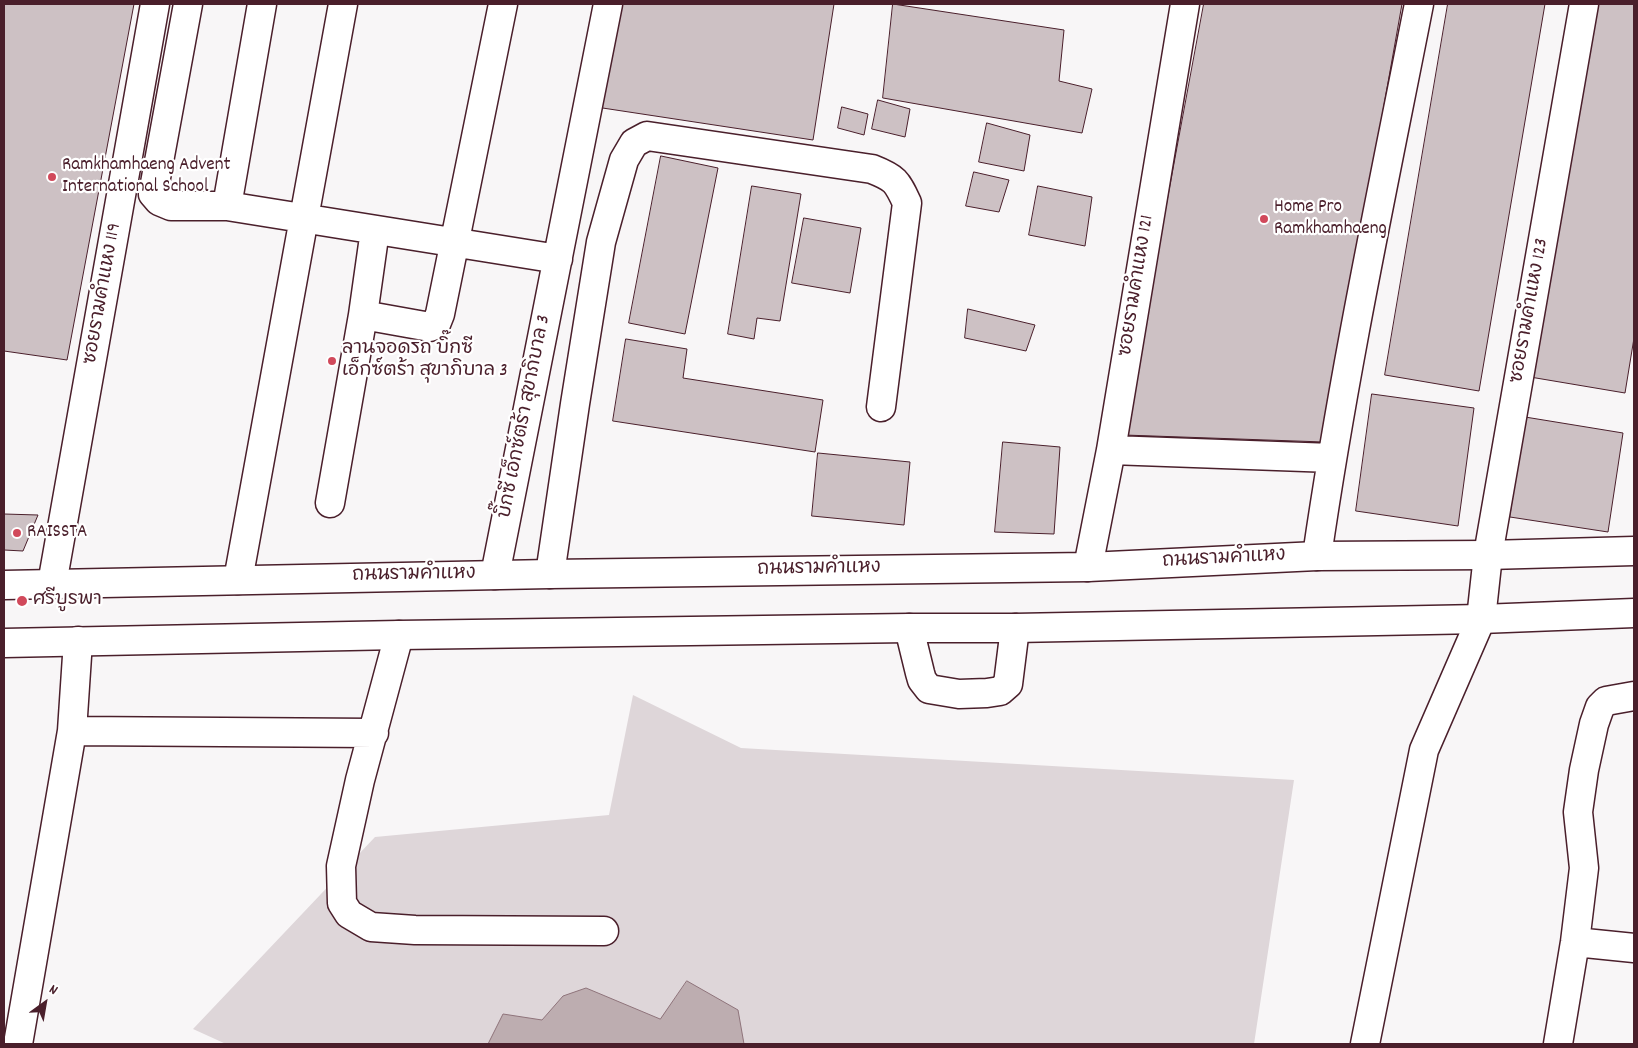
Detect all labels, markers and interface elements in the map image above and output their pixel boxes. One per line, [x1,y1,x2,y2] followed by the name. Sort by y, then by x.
[62,155,230,199] place label: Ramkhamhaeng Advent International School
[46,171,58,183] marker: Ramkhamhaeng Advent International School
[1274,197,1387,241] place label: Home Pro Ramkhamhaeng
[1258,213,1270,225] marker: Home Pro Ramkhamhaeng
[1116,214,1160,358] street label: ซอยรามคำแหง 121
[80,222,128,366] street label: ซอยรามคำแหง 119
[1507,237,1555,385] street label: ซอยรามคำแหง 123
[495,313,557,521] street label: บิ๊กซี เอ็กซ์ตร้า สุขาภิบาล 3
[342,339,508,383] place label: ลานจอดรถ บิ๊กซี เอ็กซ์ตร้า สุขาภิบาล 3
[326,355,338,367] marker: ลานจอดรถ บิ๊กซี เอ็กซ์ตร้า สุขาภิบาล 3
[27,522,87,544] place label: RAISSTA
[11,527,23,539] marker: RAISSTA
[1162,545,1286,575] street label: ถนนรามคำแหง
[757,558,881,582] street label: ถนนรามคำแหง
[352,564,476,588] street label: ถนนรามคำแหง
[33,590,102,612] place label: ศรีบูรพา
[15,594,29,608] marker: ศรีบูรพา
[20,978,70,1028] north arrow
[45,980,61,1001] text: N

